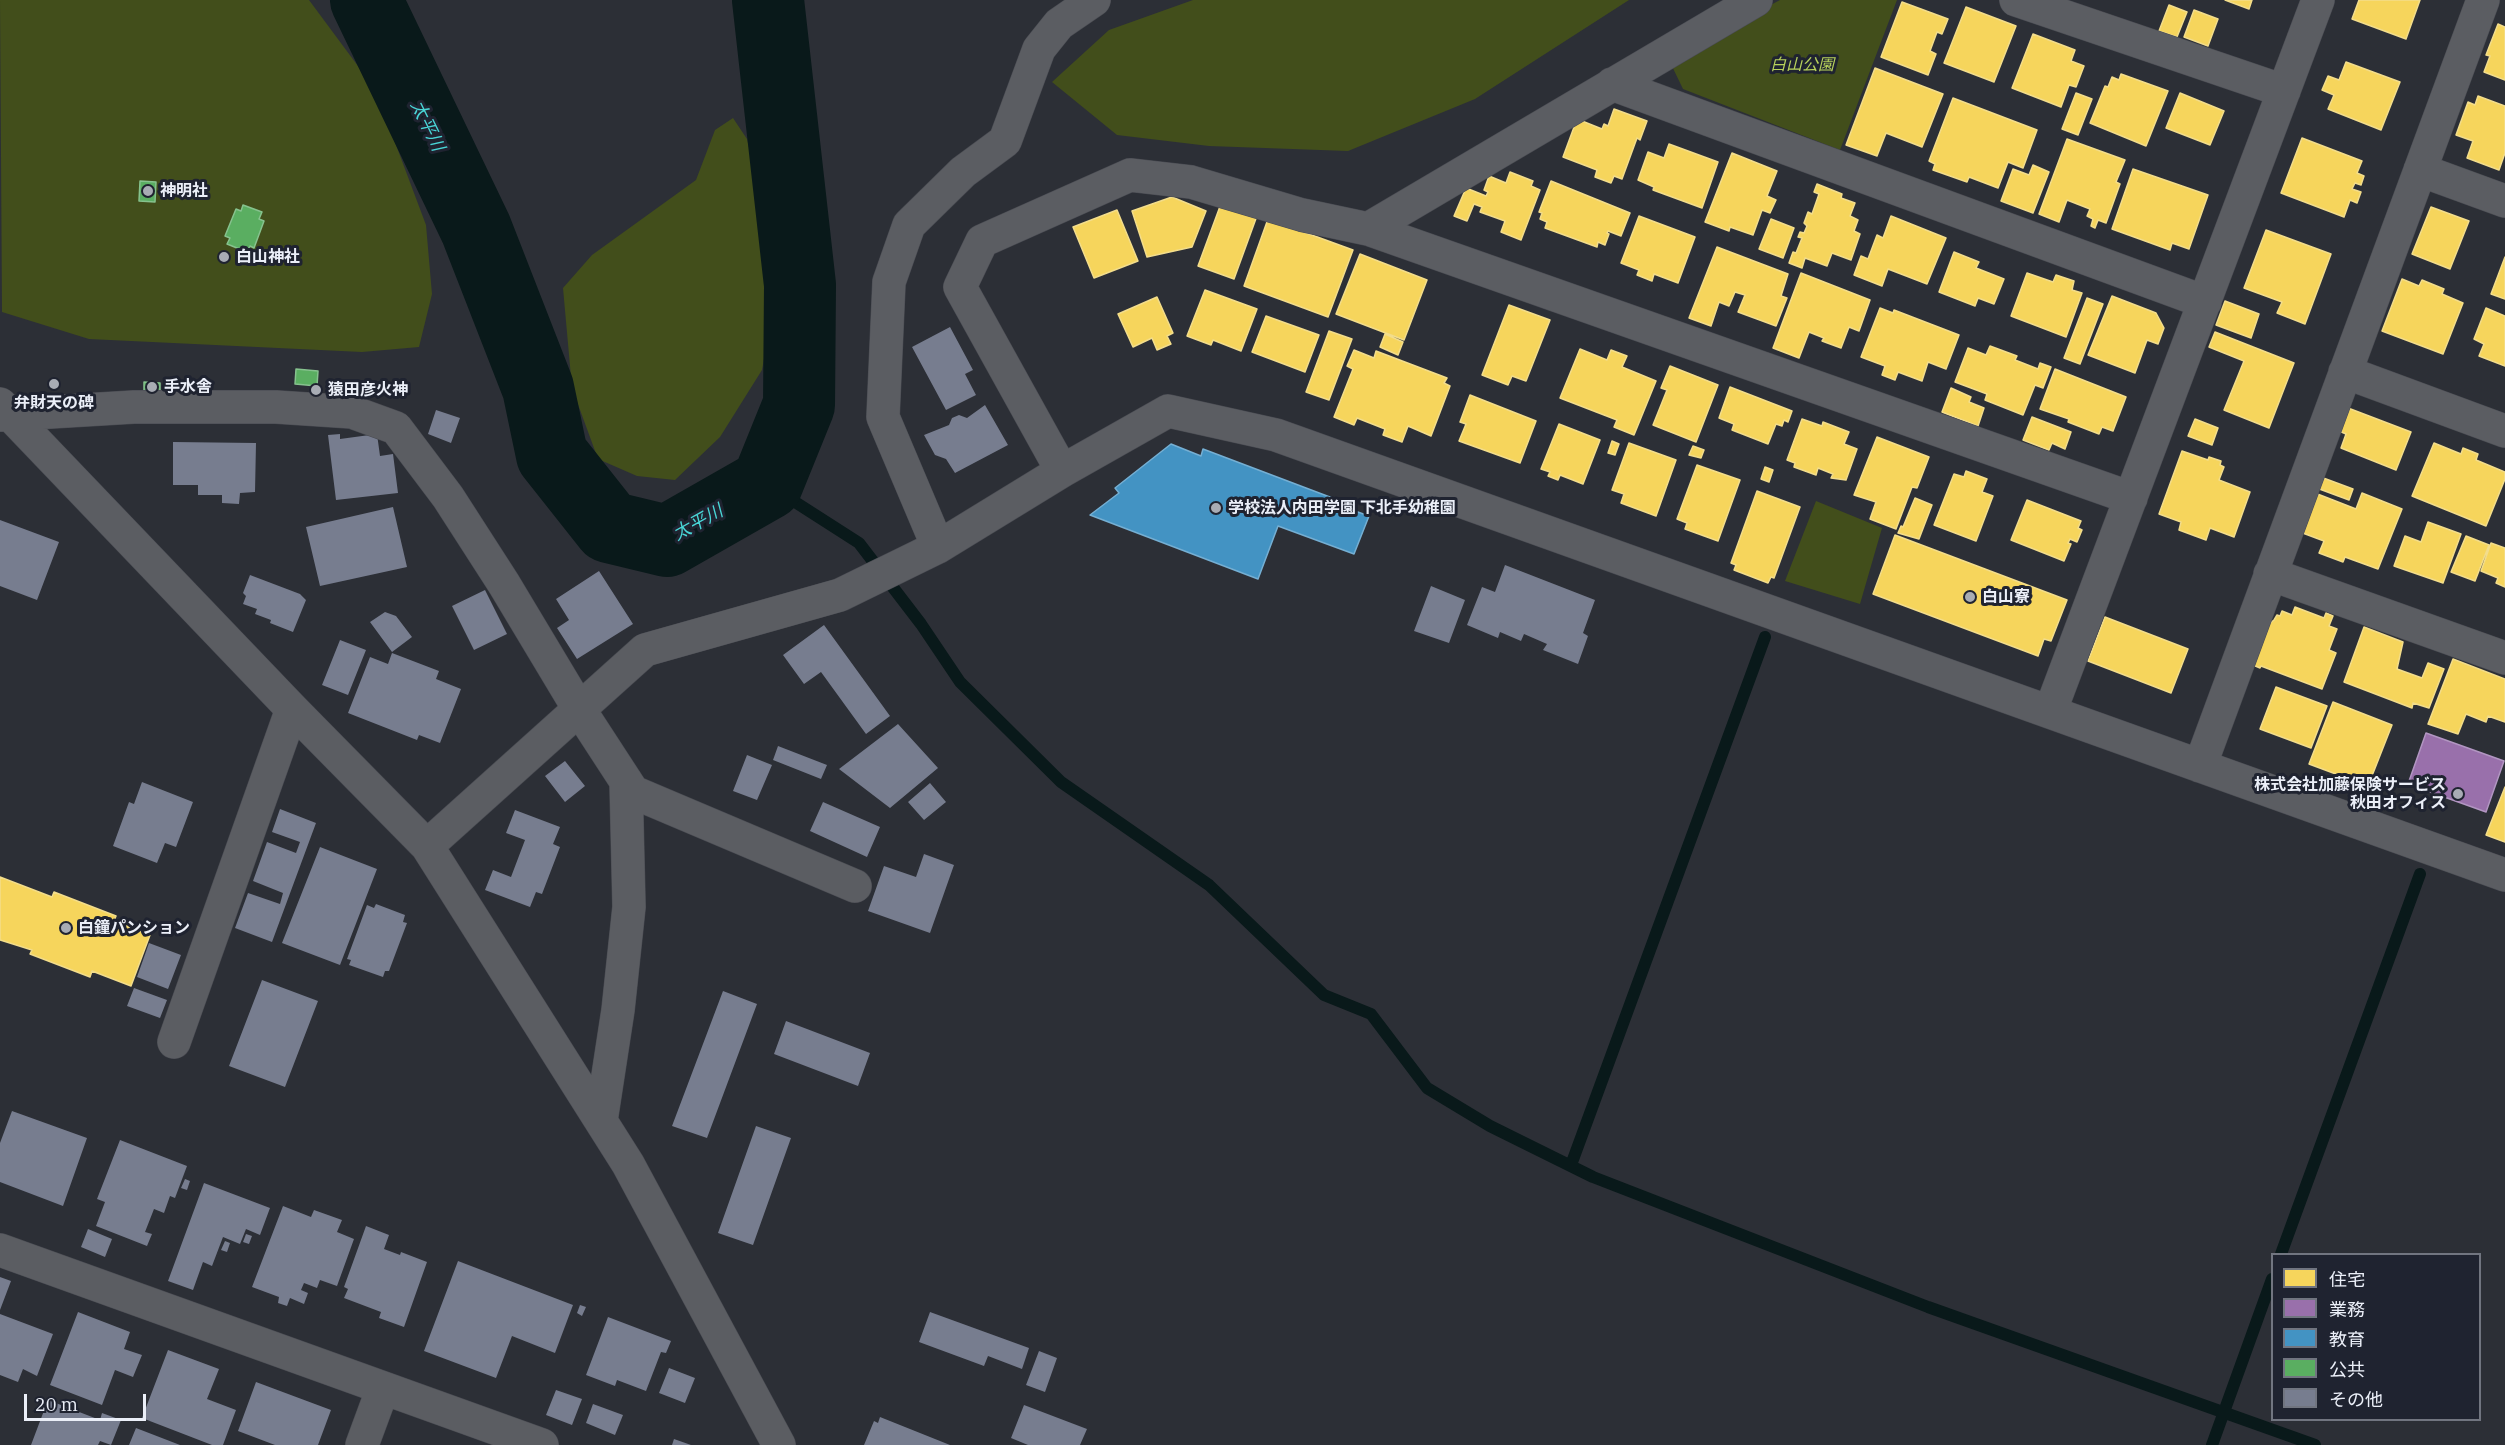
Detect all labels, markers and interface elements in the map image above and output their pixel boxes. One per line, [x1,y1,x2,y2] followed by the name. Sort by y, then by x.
[1770,55,1834,75] park label: 白山公園
[405,97,449,155] water label: 太平川
[160,181,208,201] place label: 神明社
[141,184,155,198] marker: 神明社
[236,247,300,267] place label: 白山神社
[217,250,231,264] marker: 白山神社
[47,377,61,391] marker: 弁財天の碑
[164,377,212,397] place label: 手水舎
[145,380,159,394] marker: 手水舎
[328,380,408,400] place label: 猿田彦火神
[309,383,323,397] marker: 猿田彦火神
[14,393,94,413] place label: 弁財天の碑
[1228,498,1456,518] place label: 学校法人内田学園 下北手幼稚園
[669,500,727,546] water label: 太平川
[1209,501,1223,515] marker: 学校法人内田学園 下北手幼稚園
[1982,587,2030,607] place label: 白山寮
[1963,590,1977,604] marker: 白山寮
[2254,775,2446,813] place label: 株式会社加藤保険サービス 秋田オフィス
[2451,787,2465,801] marker: 株式会社加藤保険サービス 秋田オフィス
[78,918,190,938] place label: 白鐘パンション
[59,921,73,935] marker: 白鐘パンション
[2271,1253,2481,1421] legend
[2329,1268,2365,1291] text: 住宅
[2329,1298,2365,1321] text: 業務
[2329,1328,2365,1351] text: 教育
[2329,1358,2365,1381] text: 公共
[27,1382,148,1420] scale bar
[2329,1388,2383,1411] text: その他
[35,1393,78,1416] text: 20 m

